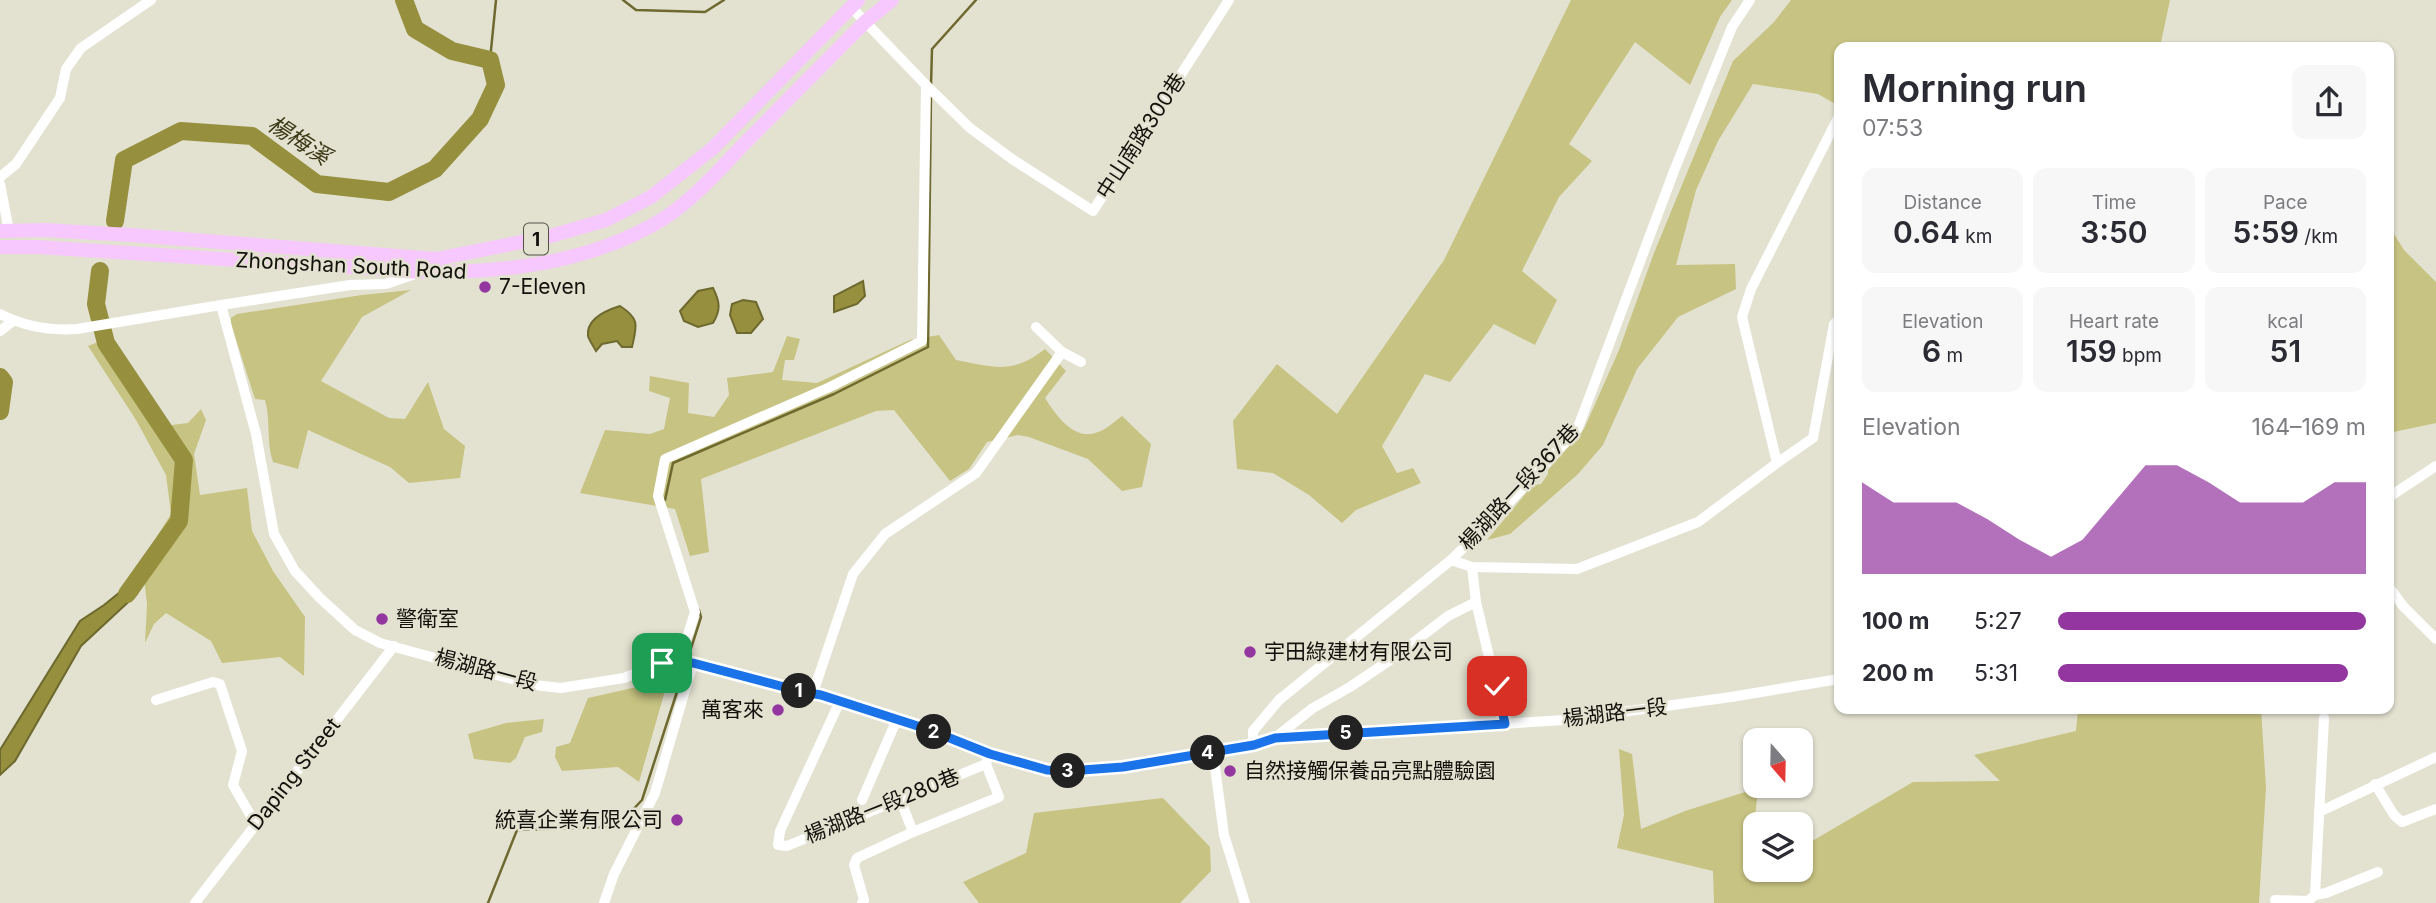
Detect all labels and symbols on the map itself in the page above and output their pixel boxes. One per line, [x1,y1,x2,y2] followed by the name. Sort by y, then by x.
[1091,68,1190,203] street label: 中山南路300巷
[262,109,338,172] water label: 楊梅溪
[524,224,548,255] road number: 1
[235,247,467,284] street label: Zhongshan South Road
[499,274,586,299] place label: 7-Eleven
[477,279,493,295] marker: 7-Eleven
[1454,418,1584,555] street label: 楊湖路一段367巷
[396,606,459,631] place label: 警衛室
[374,611,390,627] marker: 警衛室
[632,633,692,693] pin
[1264,639,1453,664] place label: 宇田綠建材有限公司
[432,644,540,695] street label: 楊湖路一段
[1242,644,1258,660] marker: 宇田綠建材有限公司
[1467,656,1527,716] pin
[782,674,816,708] pin: 1
[1561,694,1669,731] street label: 楊湖路一段
[701,697,764,722] place label: 萬客來
[770,702,786,718] marker: 萬客來
[242,713,345,835] street label: Daping Street
[916,714,951,750] pin: 2
[1328,716,1364,750] pin: 5
[1743,728,1813,798] north arrow
[1190,736,1226,770] pin: 4
[1050,754,1086,788] pin: 3
[1244,758,1496,783] place label: 自然接觸保養品亮點體驗園
[801,763,963,848] street label: 楊湖路一段280巷
[1222,763,1238,779] marker: 自然接觸保養品亮點體驗園
[495,807,663,832] place label: 統喜企業有限公司
[669,812,685,828] marker: 統喜企業有限公司

